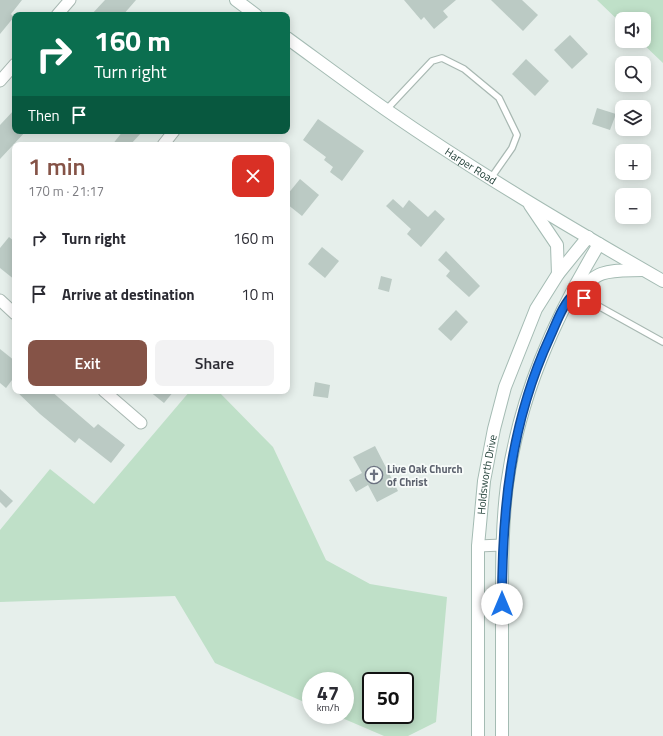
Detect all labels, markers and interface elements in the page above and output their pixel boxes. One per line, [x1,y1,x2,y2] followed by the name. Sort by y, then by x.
[615,12,651,224] map controls
[615,12,651,48] button: sound
[94,19,171,62] text: 160 m
[28,28,80,80] icon: right
[615,56,651,92] button: search
[94,58,167,85] text: Turn right
[615,100,651,136] button: layers
[28,104,60,127] text: Then
[68,104,90,126] icon: arrive
[442,144,500,188] street label: Harper Road
[615,144,651,180] button: +
[28,148,86,184] text: 1 min
[232,155,274,197] button: close
[28,181,104,201] text: 170 m · 21:17
[615,188,651,224] button: −
[28,227,50,249] icon: right
[62,227,126,250] text: Turn right
[233,227,274,250] text: 160 m
[567,281,601,315] pin
[28,283,50,305] icon: arrive
[62,283,195,306] text: Arrive at destination
[241,283,274,306] text: 10 m
[573,287,595,309] icon: arrive
[28,340,147,386] button: Exit
[155,340,274,386] button: Share
[473,433,501,515] street label: Holdsworth Drive
[387,461,463,490] place label: Live Oak Church of Christ
[364,465,384,485] church icon: Live Oak Church of Christ
[481,583,523,625] position arrow
[362,672,414,724] speed limit sign: 50
[317,677,339,708] text: 47
[317,700,339,715] text: km/h

